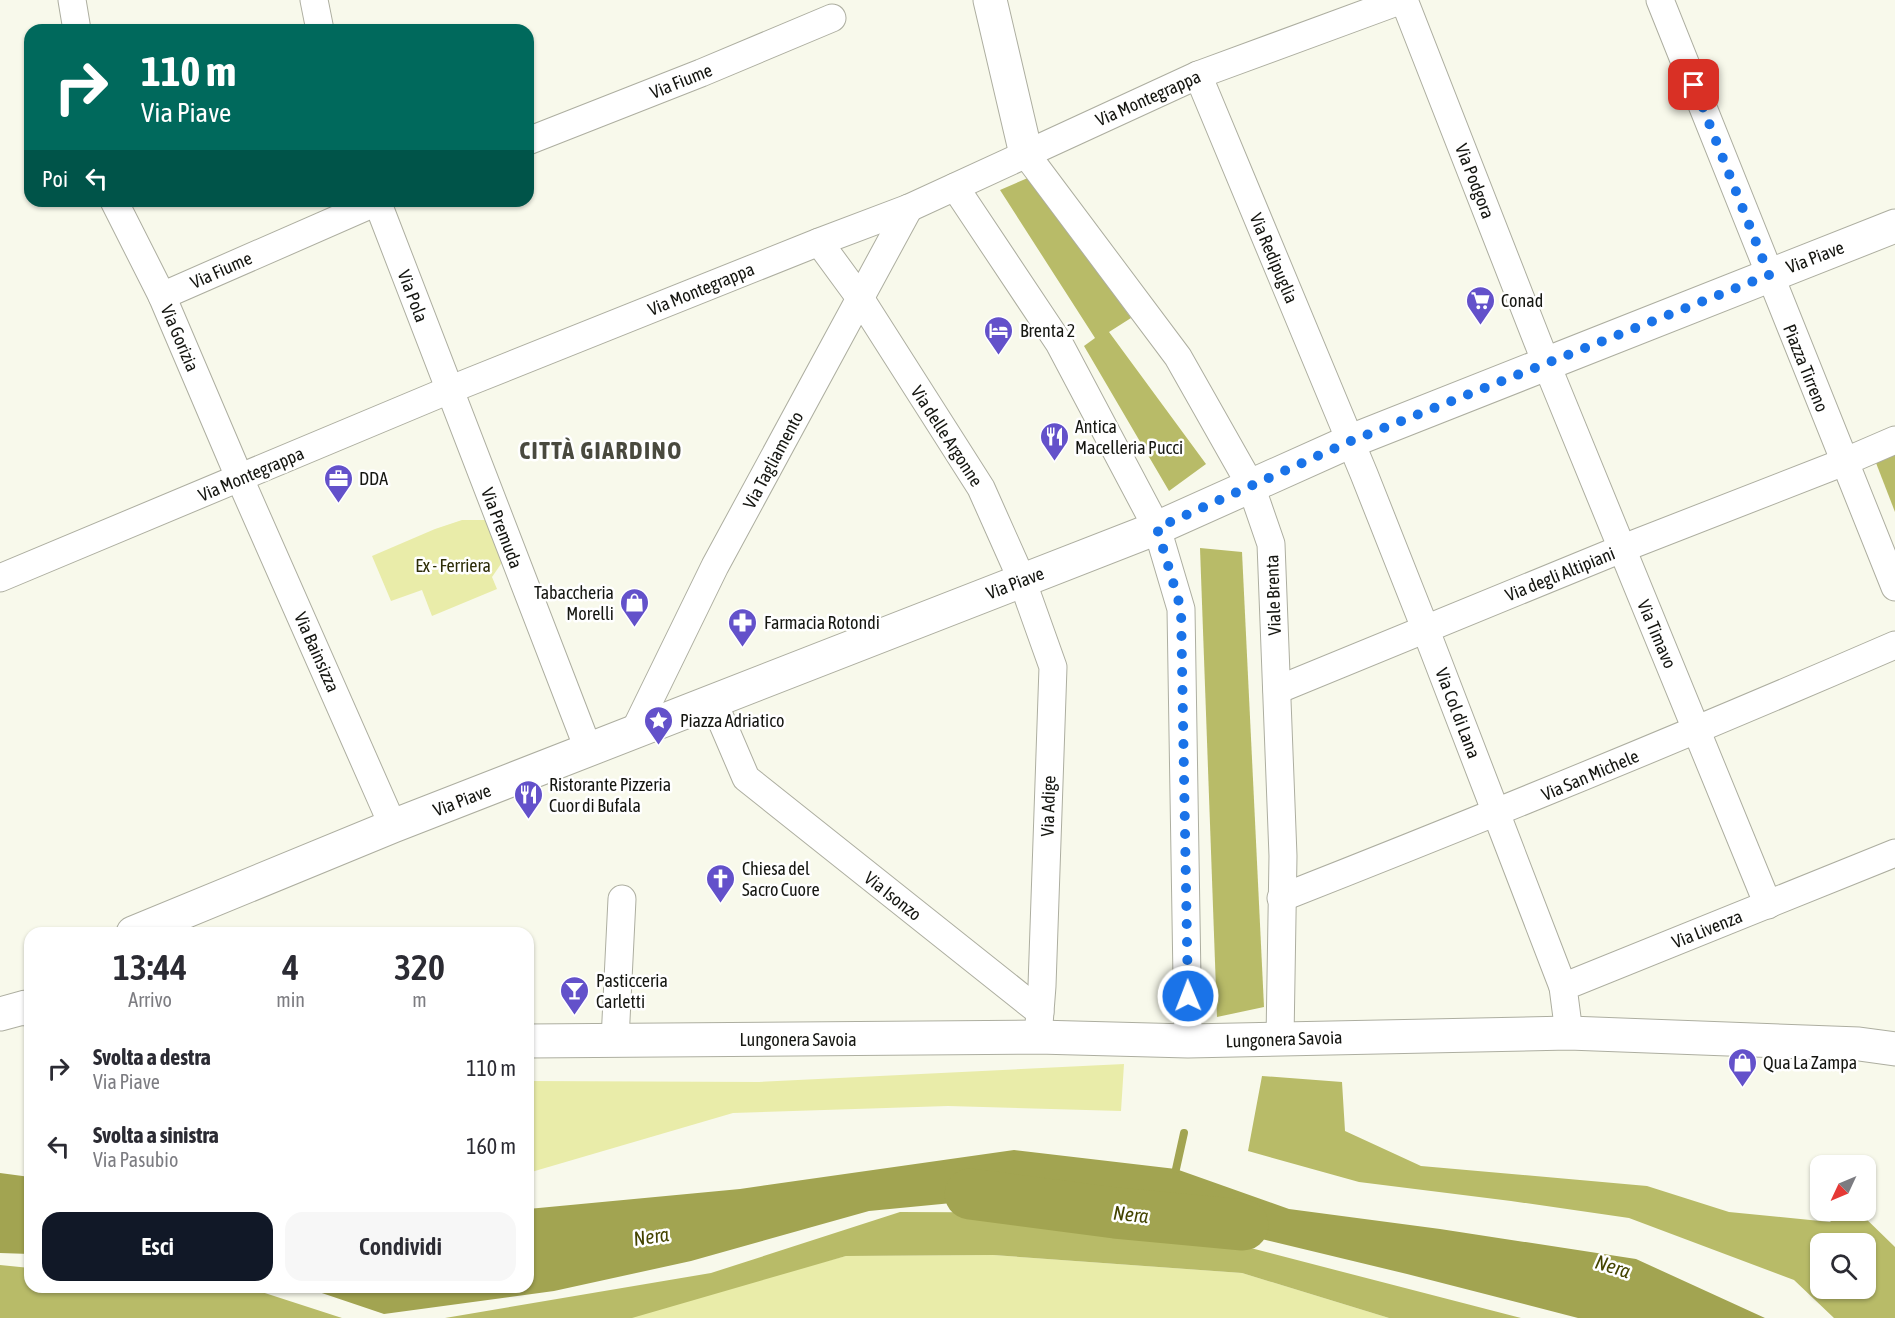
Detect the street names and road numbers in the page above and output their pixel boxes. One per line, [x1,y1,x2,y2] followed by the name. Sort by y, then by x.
[647,59,715,103] street label: Via Fiume
[1092,65,1204,131] street label: Via Montegrappa
[1451,141,1499,221] street label: Via Podgora
[1246,210,1302,306] street label: Via Redipuglia
[1783,236,1847,278] street label: Via Piave
[187,247,255,293] street label: Via Fiume
[645,258,757,320] street label: Via Montegrappa
[394,267,432,325] street label: Via Pola
[157,302,203,374] street label: Via Gorizia
[1779,321,1833,415] street label: Piazza Tirreno
[907,382,987,490] street label: Via delle Argonne
[739,408,807,512] street label: Via Tagliamento
[195,442,307,506] street label: Via Montegrappa
[477,485,527,571] street label: Via Premuda
[1502,542,1618,606] street label: Via degli Altipiani
[1261,554,1285,636] street label: Viale Brenta
[983,562,1047,604] street label: Via Piave
[1633,597,1681,671] street label: Via Timavo
[290,609,344,695] street label: Via Bainsizza
[1431,665,1485,761] street label: Via Col di Lana
[1538,745,1642,805] street label: Via San Michele
[1036,775,1060,837] street label: Via Adige
[430,779,494,821] street label: Via Piave
[860,867,926,925] street label: Via Isonzo
[1669,905,1745,953] street label: Via Livenza
[1225,1026,1343,1052] street label: Lungonera Savoia
[739,1029,857,1050] street label: Lungonera Savoia

